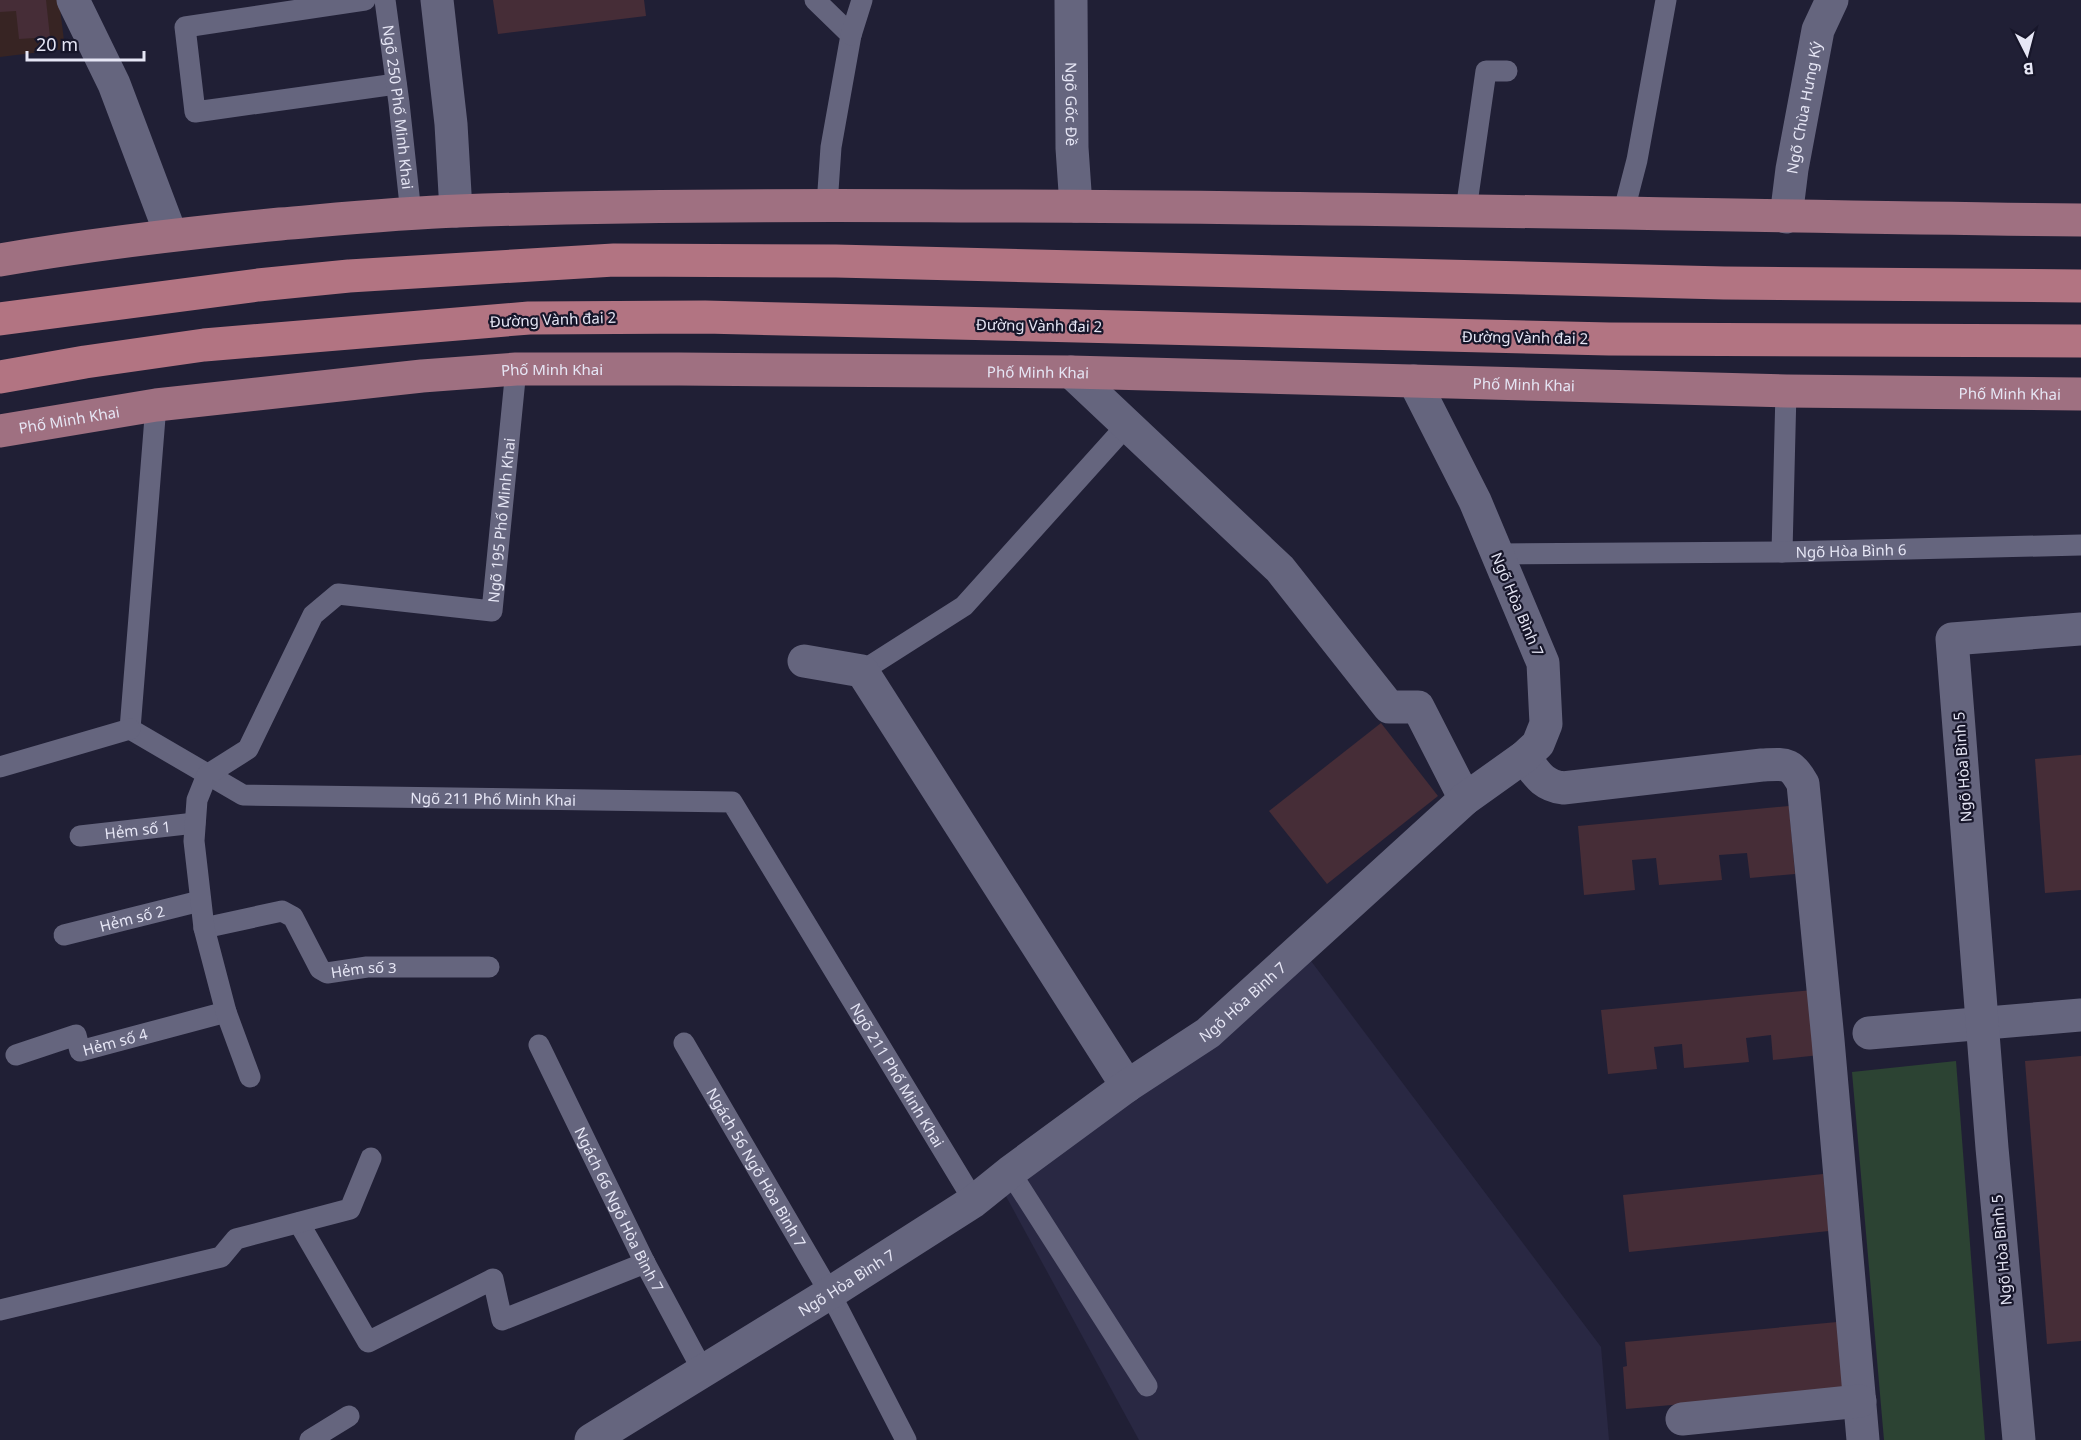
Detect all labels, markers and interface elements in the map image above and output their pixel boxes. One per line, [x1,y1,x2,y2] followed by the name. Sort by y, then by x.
[27,24,144,62] scale bar
[378,24,418,190] street label: Ngõ 250 Phố Minh Khai
[1997,24,2057,84] north arrow
[36,32,78,56] text: 20 m
[1781,39,1826,175] street label: Ngõ Chùa Hưng Ký
[2022,57,2035,80] text: B
[1061,62,1082,146] street label: Ngõ Gốc Đề
[490,307,616,331] street label: Đường Vành đai 2
[976,314,1102,336] street label: Đường Vành đai 2
[1462,326,1588,348] street label: Đường Vành đai 2
[500,359,603,380] street label: Phố Minh Khai
[987,361,1089,382] street label: Phố Minh Khai
[1473,373,1575,395] street label: Phố Minh Khai
[1959,383,2061,404] street label: Phố Minh Khai
[17,401,121,438] street label: Phố Minh Khai
[483,437,519,604] street label: Ngõ 195 Phố Minh Khai
[1795,539,1907,562] street label: Ngõ Hòa Bình 6
[1487,549,1549,659] street label: Ngõ Hòa Bình 7
[1948,711,1976,823] street label: Ngõ Hòa Bình 5
[410,787,576,810] street label: Ngõ 211 Phố Minh Khai
[104,816,172,843] street label: Hẻm số 1
[97,900,166,936] street label: Hẻm số 2
[329,957,397,982] street label: Hẻm số 3
[1195,957,1290,1046] street label: Ngõ Hòa Bình 7
[846,999,949,1151] street label: Ngõ 211 Phố Minh Khai
[80,1023,150,1060] street label: Hẻm số 4
[702,1084,811,1251] street label: Ngách 56 Ngõ Hòa Bình 7
[570,1124,669,1295] street label: Ngách 66 Ngõ Hòa Bình 7
[1986,1194,2016,1306] street label: Ngõ Hòa Bình 5
[794,1244,898,1320] street label: Ngõ Hòa Bình 7

